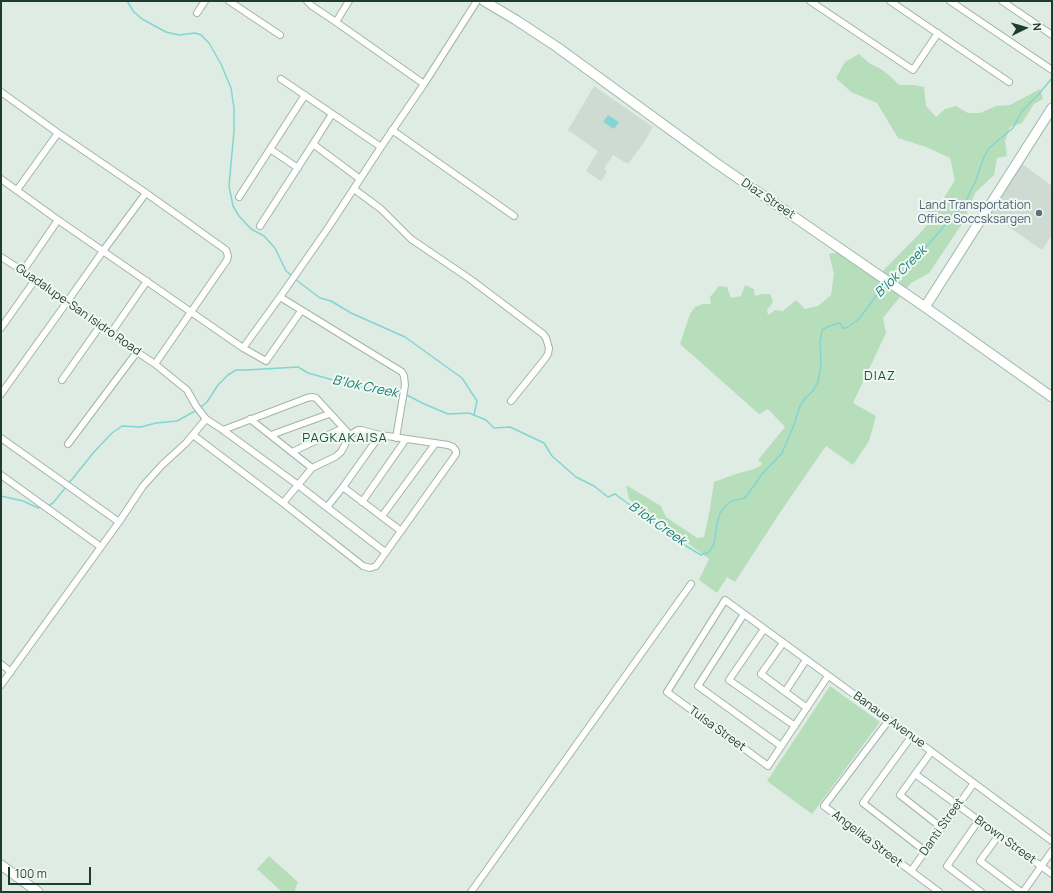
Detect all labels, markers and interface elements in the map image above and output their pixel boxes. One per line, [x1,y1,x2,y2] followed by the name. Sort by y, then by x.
[1005,8,1045,48] north arrow
[1030,22,1045,32] text: N
[738,176,798,222] street label: Diaz Street
[918,199,1031,227] place label: Land Transportation Office Soccsksargen
[1034,208,1044,218] marker: Land Transportation Office Soccsksargen
[872,243,930,301] water label: B'lok Creek
[12,261,144,359] street label: Guadalupe-San Isidro Road
[864,368,896,384] district label: DIAZ
[331,372,399,402] water label: B'lok Creek
[302,430,388,446] district label: PAGKAKAISA
[625,499,689,549] water label: B'lok Creek
[850,689,928,751] street label: Banaue Avenue
[686,703,748,755] street label: Tulsa Street
[917,795,967,859] street label: Danti Street
[829,808,905,870] street label: Angelika Street
[971,813,1039,867] street label: Brown Street
[10,859,93,885] scale bar
[15,865,47,882] text: 100 m

